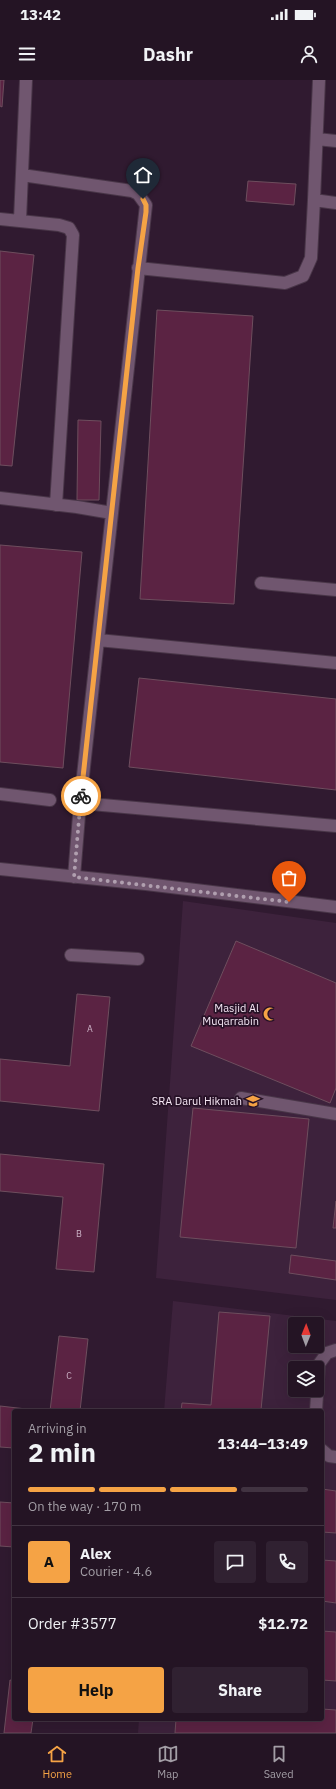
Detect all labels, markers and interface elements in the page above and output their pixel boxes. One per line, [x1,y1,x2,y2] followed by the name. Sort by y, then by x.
[20,5,61,24] text: 13:42
[16,43,38,65] icon: menu
[143,43,193,66] text: Dashr
[298,43,320,65] icon: person
[126,158,160,199] pin
[132,164,154,186] icon: home
[61,776,101,816] courier
[70,785,92,807] icon: bike
[272,861,306,902] pin
[278,867,300,889] icon: bag
[202,1001,259,1028] place label: Masjid Al Muqarrabin
[262,1006,278,1022] mosque icon: Masjid Al Muqarrabin
[87,1023,93,1034] house number: A
[245,1093,261,1109] school or university icon: SRA Darul Hikmah
[152,1094,242,1108] place label: SRA Darul Hikmah
[76,1228,82,1239] house number: B
[288,1317,324,1353] north arrow
[288,1317,324,1397] map controls
[288,1361,324,1397] button: layers
[66,1370,72,1381] house number: C
[28,1420,87,1437] text: Arriving in
[217,1434,308,1453] text: 13:44–13:49
[28,1435,96,1469] text: 2 min
[28,1498,141,1515] text: On the way · 170 m
[214,1541,256,1583] button: chat
[266,1541,308,1583] button: phone
[80,1544,111,1563] text: Alex
[44,1552,54,1571] text: A
[80,1563,152,1580] text: Courier · 4.6
[28,1614,117,1633] text: Order #3577
[258,1614,308,1633] text: $12.72
[28,1667,164,1713] button: Help
[172,1667,308,1713] button: Share
[42,1743,72,1781] tab: Home
[157,1743,179,1781] tab: Map
[264,1743,294,1781] tab: Saved

